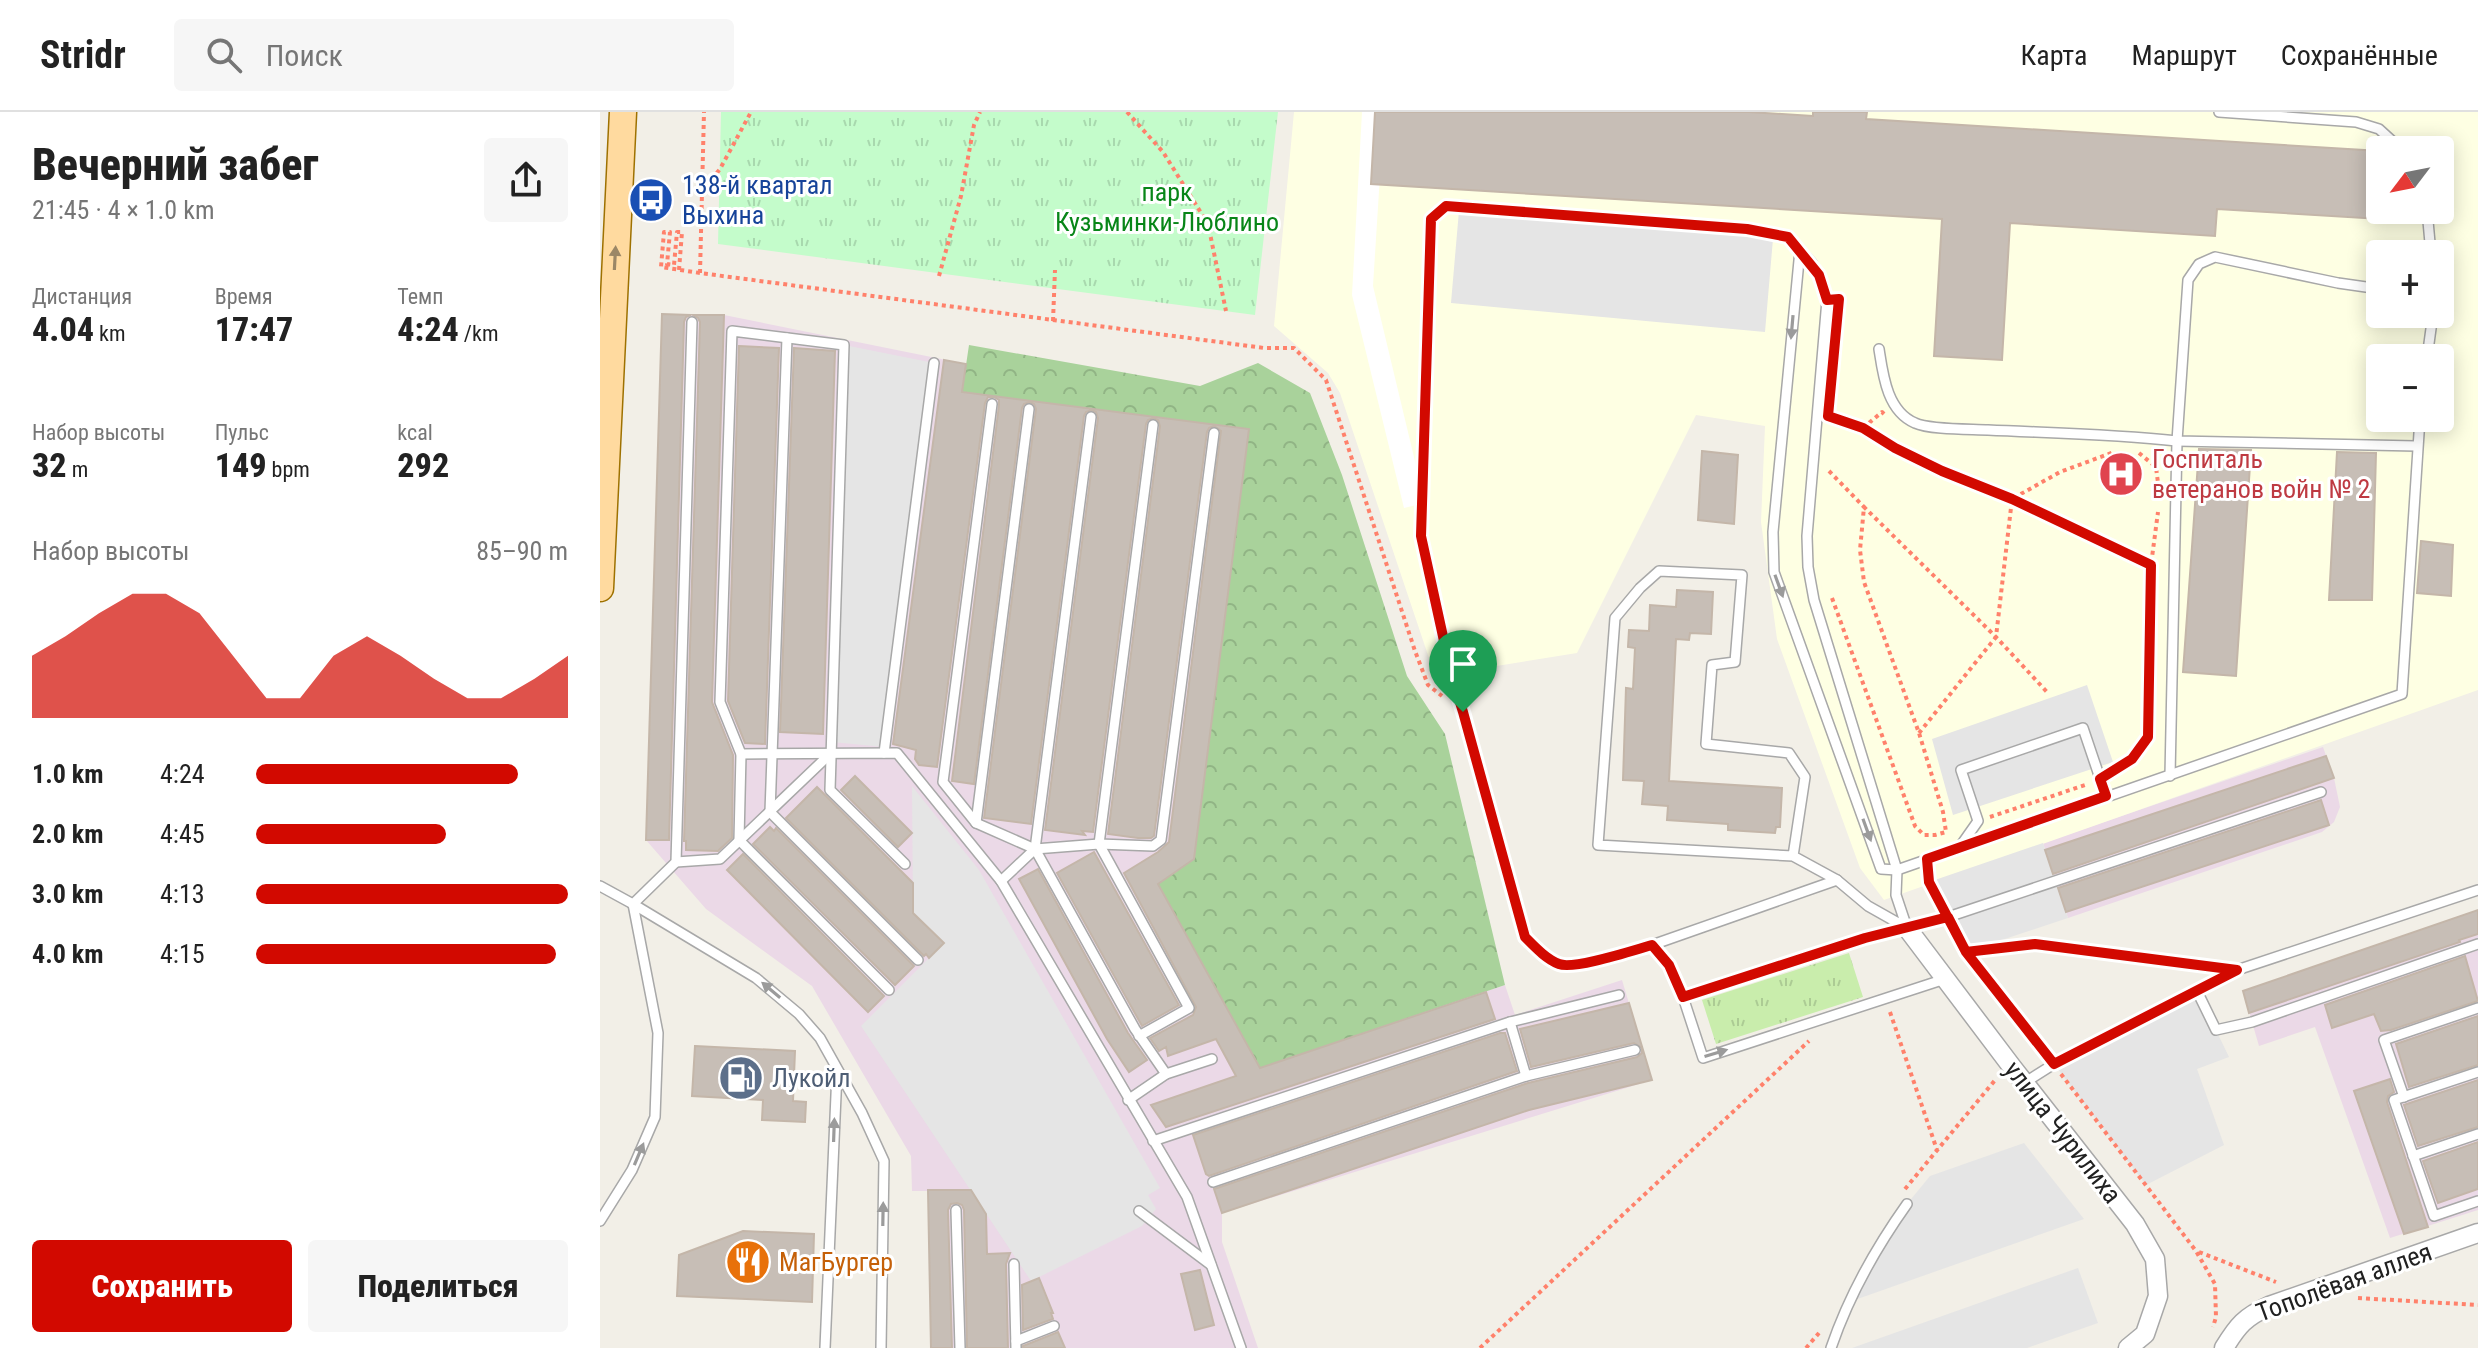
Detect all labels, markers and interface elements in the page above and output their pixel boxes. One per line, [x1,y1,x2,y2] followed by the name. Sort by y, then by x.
[174,19,734,91] search box
[40,33,126,77] text: Stridr
[202,33,246,77] icon: search
[266,38,343,73] text: Поиск
[2021,39,2087,72] text: Карта
[2131,39,2237,72] text: Маршрут
[2281,39,2438,72] text: Сохранённые
[2366,136,2454,224] north arrow
[2366,136,2454,432] map controls
[484,138,568,222] button: share
[32,139,319,191] text: Вечерний забег
[682,170,833,230] place label: 138-й квартал Выхина
[627,176,675,224] bus stop icon: 138-й квартал Выхина
[1055,177,1279,237] park label: парк Кузьминки-Люблино
[32,195,214,225] text: 21:45 · 4 × 1.0 km
[2366,240,2454,328] button: +
[609,245,622,270] one-way arrow
[32,284,132,309] text: Дистанция
[215,284,273,309] text: Время
[397,284,443,309] text: Темп
[32,309,94,349] text: 4.04
[215,309,293,349] text: 17:47
[397,309,459,349] text: 4:24
[1786,315,1799,340] one-way arrow
[94,321,125,346] text: km
[459,321,498,346] text: /km
[2366,344,2454,432] button: −
[32,420,165,445] text: Набор высоты
[215,420,269,445] text: Пульс
[397,420,433,445] text: kcal
[2152,444,2370,504] place label: Госпиталь ветеранов войн № 2
[32,445,67,485] text: 32
[215,445,267,485] text: 149
[397,445,449,485] text: 292
[2097,450,2145,498] hospital icon: Госпиталь ветеранов войн № 2
[67,457,88,482] text: m
[267,457,310,482] text: bpm
[32,536,189,566] text: Набор высоты
[476,536,568,566] text: 85–90 m
[1773,574,1786,598] one-way arrow
[1429,630,1497,712] pin
[1441,642,1485,686] icon: arrive
[32,759,104,789] text: 1.0 km
[160,759,205,789] text: 4:24
[1861,818,1874,842] one-way arrow
[32,819,104,849] text: 2.0 km
[160,819,205,849] text: 4:45
[32,879,104,909] text: 3.0 km
[160,879,205,909] text: 4:13
[32,939,104,969] text: 4.0 km
[160,939,205,969] text: 4:15
[762,982,782,999] one-way arrow
[1704,1046,1728,1059] one-way arrow
[717,1054,765,1102] fuel station icon: Лукойл
[1998,1055,2128,1209] street label: улица Чурилиха
[772,1063,851,1093] place label: Лукойл
[827,1117,840,1142] one-way arrow
[632,1142,645,1165] one-way arrow
[877,1201,889,1226] one-way arrow
[2252,1236,2436,1328] street label: Тополёвая аллея
[724,1238,772,1286] restaurant icon: МагБургер
[32,1240,292,1332] button: Сохранить
[308,1240,568,1332] button: Поделиться
[779,1247,893,1277] place label: МагБургер

